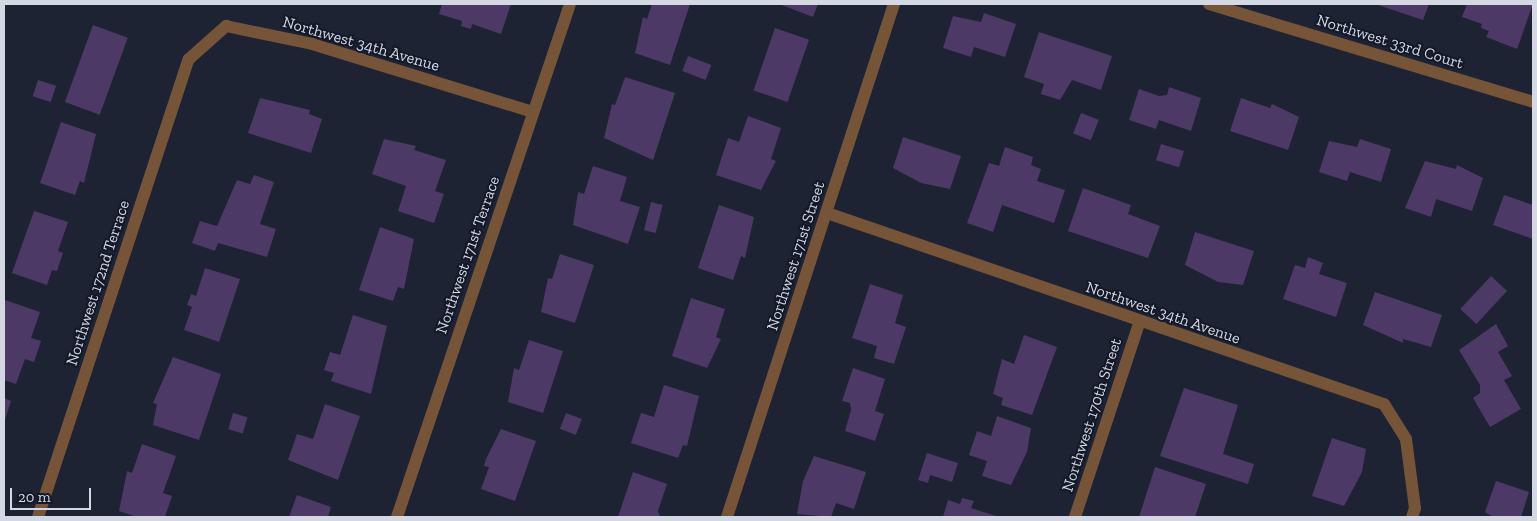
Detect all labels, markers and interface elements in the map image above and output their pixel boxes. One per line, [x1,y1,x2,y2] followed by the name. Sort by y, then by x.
[1314,11,1466,73] street label: Northwest 33rd Court
[280,12,442,76] street label: Northwest 34th Avenue
[432,173,504,337] street label: Northwest 171st Terrace
[763,179,829,333] street label: Northwest 171st Street
[62,198,134,368] street label: Northwest 172nd Terrace
[1083,277,1243,349] street label: Northwest 34th Avenue
[1058,336,1126,494] street label: Northwest 170th Street
[12,478,94,510] scale bar
[18,488,51,506] text: 20 m

